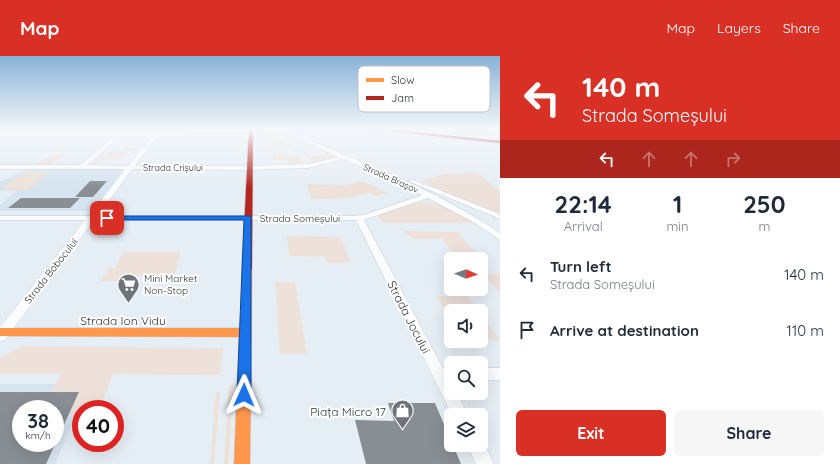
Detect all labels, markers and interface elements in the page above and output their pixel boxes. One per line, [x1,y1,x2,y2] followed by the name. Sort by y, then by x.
[20,16,59,40] text: Map
[666,19,695,37] text: Map
[717,19,761,37] text: Layers
[783,19,820,37] text: Share
[358,66,490,112] legend
[582,69,660,104] text: 140 m
[516,72,568,124] icon: left
[391,73,415,87] text: Slow
[391,91,414,105] text: Jam
[582,104,727,127] text: Strada Someșului
[596,148,618,170] icon: left
[638,148,660,170] icon: ahead
[680,148,702,170] icon: ahead
[722,148,744,170] icon: right
[362,161,421,195] street label: Strada Brașov
[143,162,203,173] street label: Strada Crișului
[555,189,612,219] text: 22:14
[673,189,682,219] text: 1
[743,189,785,219] text: 250
[90,201,124,235] pin
[96,207,118,229] icon: arrive
[260,212,340,225] street label: Strada Someșului
[564,218,603,234] text: Arrival
[666,218,689,234] text: min
[758,218,770,234] text: m
[21,236,81,306] street label: Strada Bobocului
[444,252,488,296] north arrow
[444,252,488,452] map controls
[550,257,612,276] text: Turn left
[516,263,538,285] icon: left
[784,265,824,284] text: 140 m
[116,271,142,304] supermarket icon: Mini Market Non-Stop
[144,272,198,297] place label: Mini Market Non-Stop
[550,276,655,292] text: Strada Someșului
[384,278,434,356] street label: Strada Jocului
[444,304,488,348] button: sound
[80,313,166,328] street label: Strada Ion Vidu
[516,319,538,341] icon: arrive
[550,321,699,340] text: Arrive at destination
[786,321,824,340] text: 110 m
[444,356,488,400] button: search
[223,374,265,416] position arrow
[389,398,415,431] shop icon: Piața Micro 17
[72,400,124,452] speed limit sign: 40
[310,404,386,419] place label: Piața Micro 17
[27,408,49,433] text: 38
[444,408,488,452] button: layers
[516,410,666,456] button: Exit
[674,410,824,456] button: Share
[25,429,51,442] text: km/h

